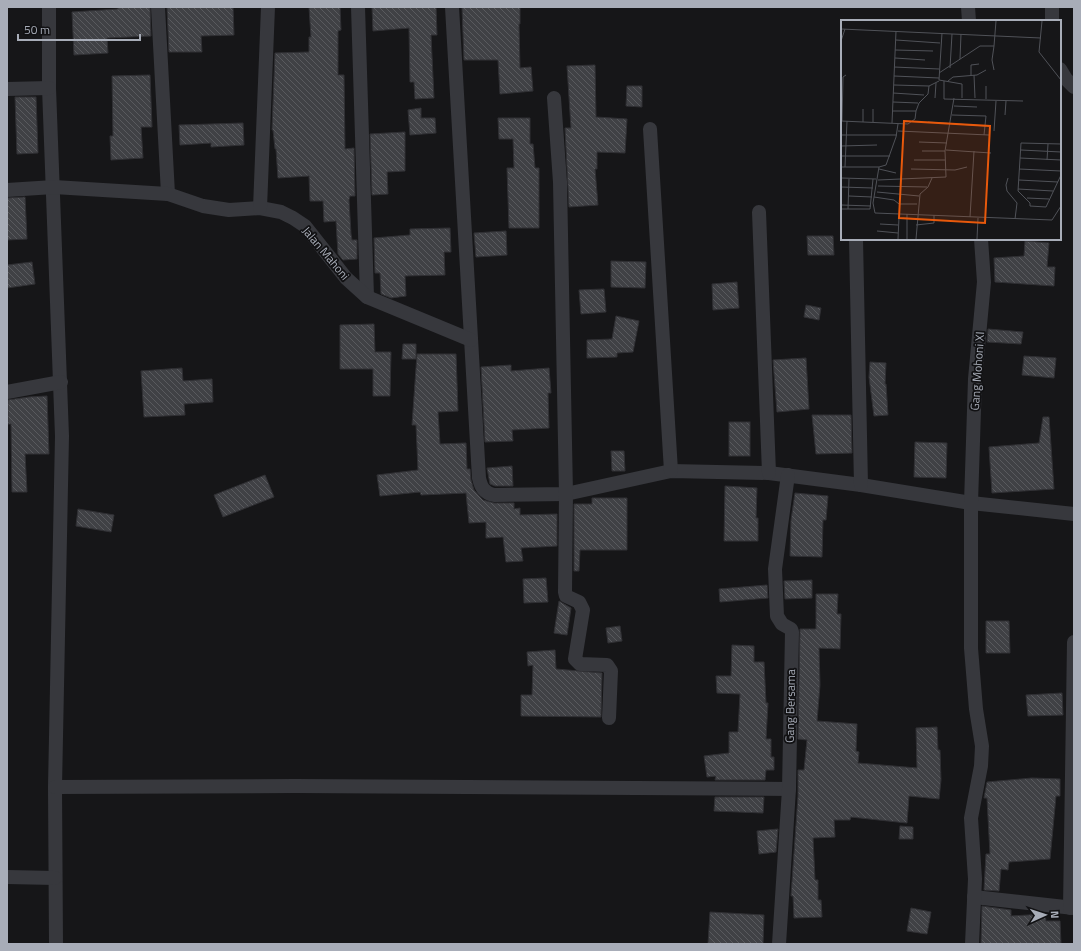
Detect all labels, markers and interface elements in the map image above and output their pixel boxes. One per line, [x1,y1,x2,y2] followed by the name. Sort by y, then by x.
[18,16,140,42] scale bar
[24,20,50,39] text: 50 m
[841,20,1061,240] inset map
[298,222,354,284] street label: Jalan Mahoni
[965,331,989,411] street label: Gang Mohoni XI
[780,669,800,743] street label: Gang Bersama
[1025,895,1065,935] north arrow
[1047,910,1063,919] text: N

